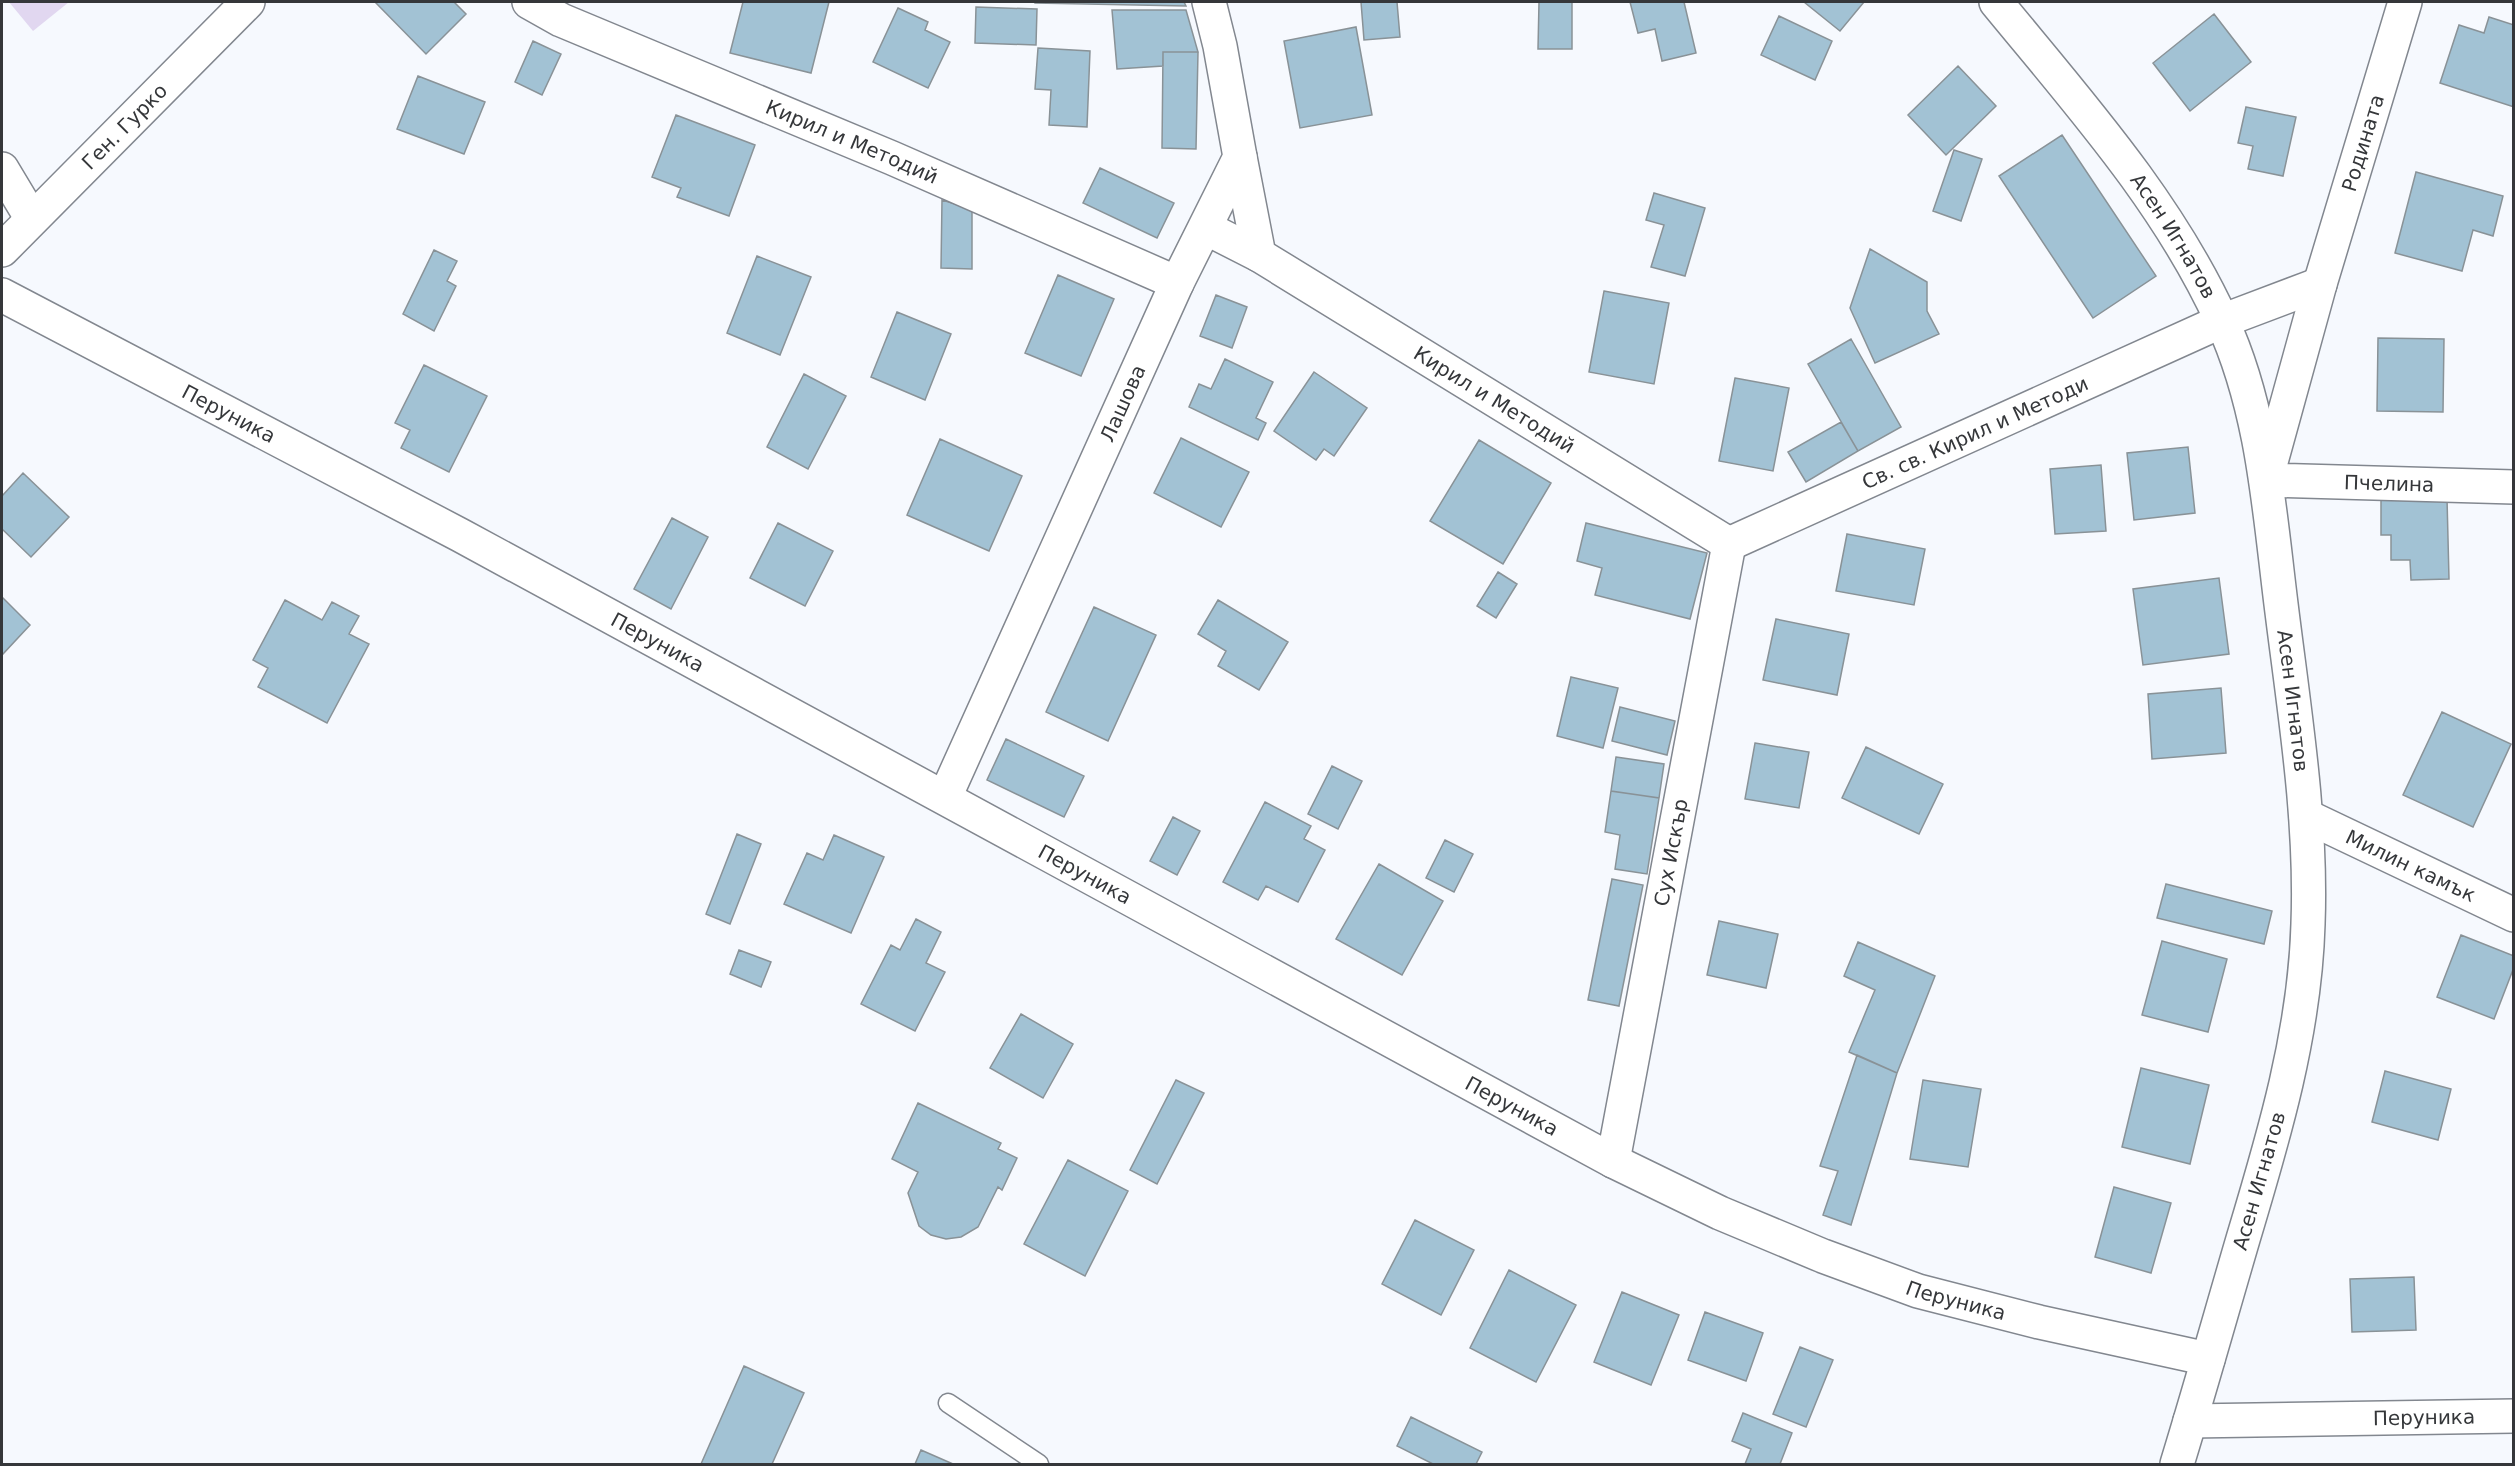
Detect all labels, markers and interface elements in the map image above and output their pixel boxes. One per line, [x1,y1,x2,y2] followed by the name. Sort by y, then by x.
[77,78,172,174] street label: Ген. Гурко
[2337,91,2389,195] street label: Родината
[762,95,942,189] street label: Кирил и Методий
[2125,169,2221,302] street label: Асен Игнатов
[1409,341,1579,458] street label: Кирил и Методий
[1095,361,1151,446] street label: Лашова
[1858,371,2092,494] street label: Св. св. Кирил и Методи
[178,379,280,448] street label: Перуника
[2344,470,2435,497] street label: Пчелина
[607,607,708,677] street label: Перуника
[2272,628,2314,773] street label: Асен Игнатов
[1649,797,1693,908] street label: Сух Искър
[2342,825,2480,907] street label: Милин камък
[1034,839,1135,909] street label: Перуника
[1461,1071,1563,1141] street label: Перуника
[2228,1109,2290,1253] street label: Асен Игнатов
[1903,1276,2008,1325] street label: Перуника
[2373,1405,2475,1430] street label: Перуника

